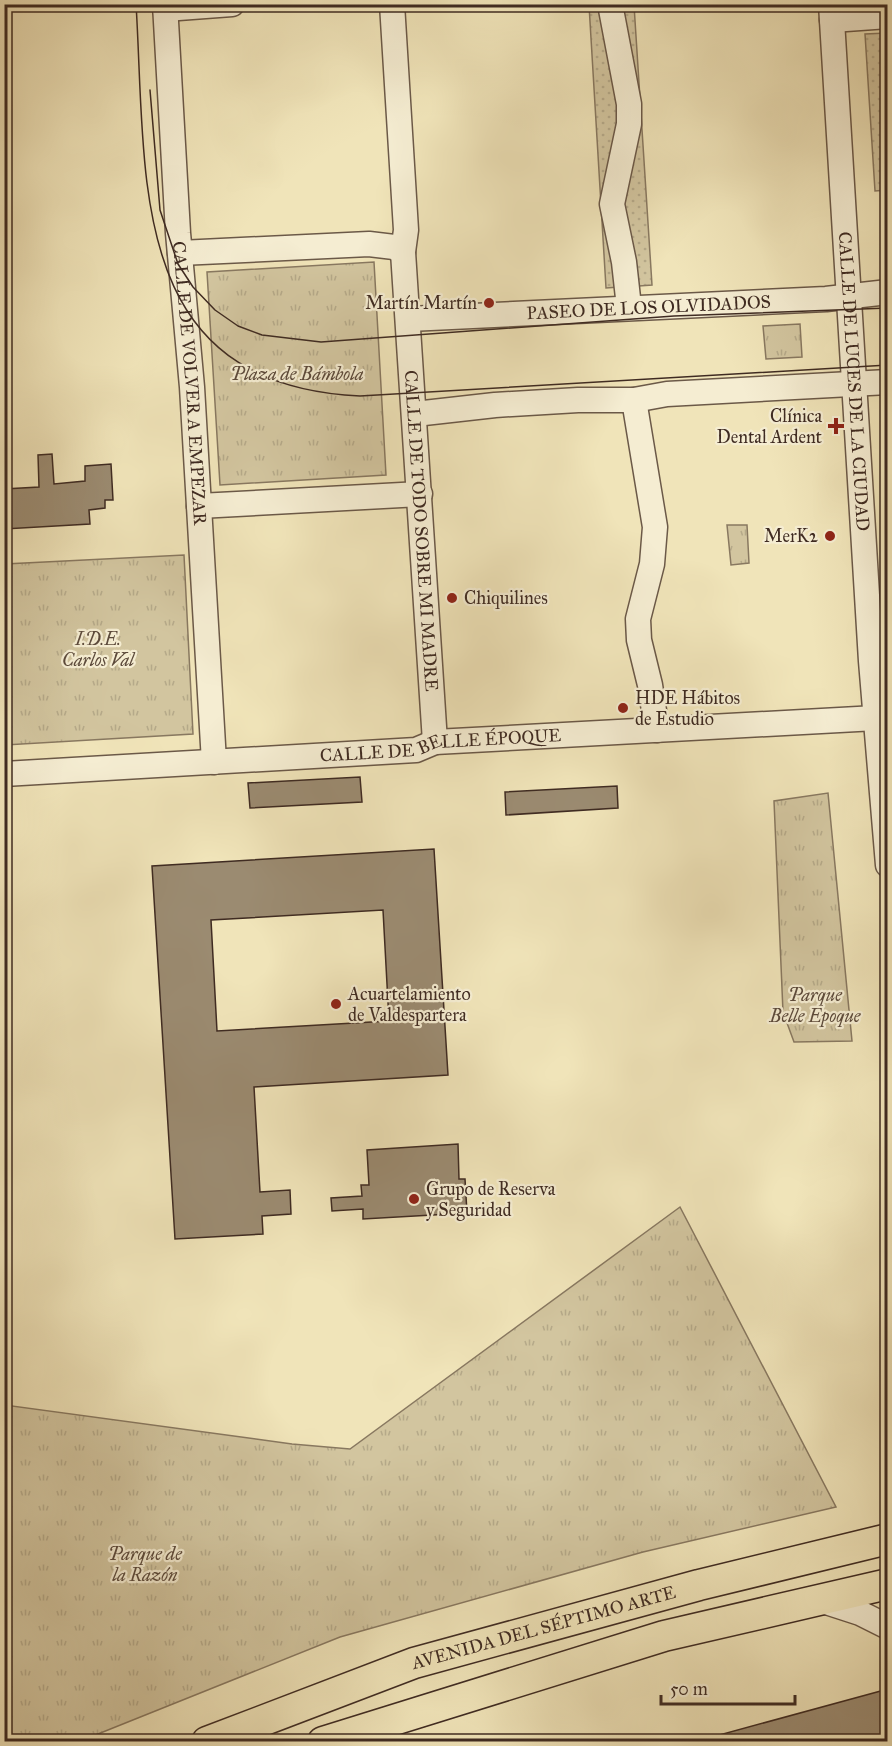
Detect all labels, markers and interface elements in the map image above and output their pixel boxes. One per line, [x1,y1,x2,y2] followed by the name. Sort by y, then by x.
[834,231,874,532] street label: CALLE DE LUCES DE LA CIUDAD
[168,240,211,527] street label: CALLE DE VOLVER A EMPEZAR
[526,291,771,324] street label: PASEO DE LOS OLVIDADOS
[365,292,477,314] place label: Martín Martín
[482,296,496,310] marker: Martín Martín
[230,363,364,385] park label: Plaza de Bámbola
[400,369,443,692] street label: CALLE DE TODO SOBRE MI MADRE
[717,405,823,448] place label: Clínica Dental Ardent
[827,417,845,435] marker: Clínica Dental Ardent
[764,525,818,547] place label: MerK2
[823,529,837,543] marker: MerK2
[464,587,548,610] place label: Chiquilines
[445,591,459,605] marker: Chiquilines
[62,628,136,671] park label: I.D.E. Carlos Val
[635,687,740,730] place label: HDE Hábitos de Estudio
[616,701,630,715] marker: HDE Hábitos de Estudio
[319,724,562,767] street label: CALLE DE BELLE ÉPOQUE
[347,983,471,1026] place label: Acuartelamiento de Valdespartera
[768,984,862,1028] park label: Parque Belle Epoque
[329,997,343,1011] marker: Acuartelamiento de Valdespartera
[426,1178,556,1222] place label: Grupo de Reserva y Seguridad
[407,1192,421,1206] marker: Grupo de Reserva y Seguridad
[108,1543,183,1586] park label: Parque de la Razón
[408,1581,678,1674] street label: AVENIDA DEL SÉPTIMO ARTE
[661,1668,794,1706] scale bar
[670,1678,708,1700] text: 50 m

